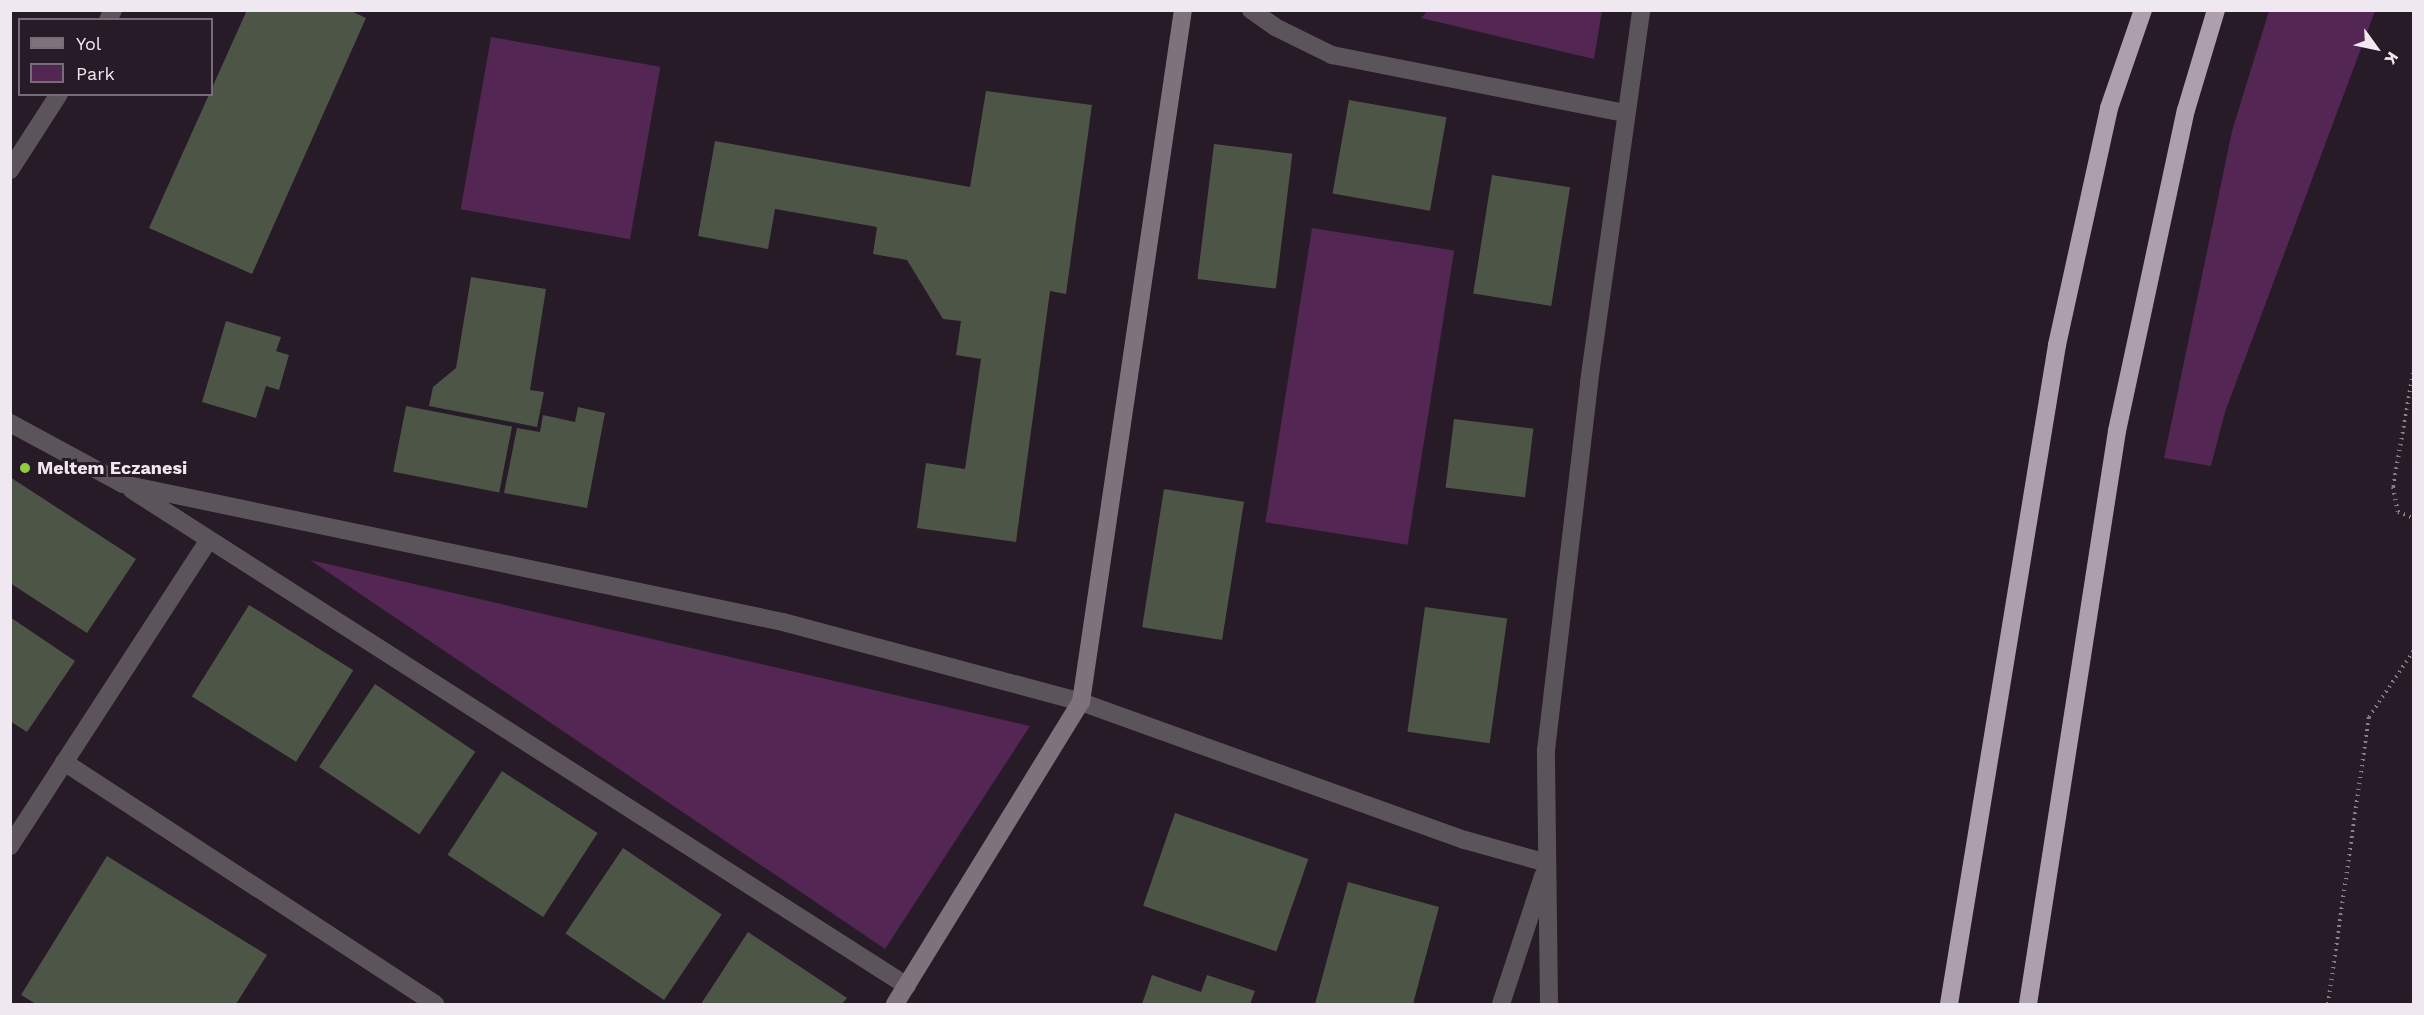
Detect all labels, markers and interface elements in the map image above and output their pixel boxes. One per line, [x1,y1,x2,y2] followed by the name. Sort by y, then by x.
[18,18,213,96] legend
[2346,18,2406,78] north arrow
[76,33,101,54] text: Yol
[2381,48,2403,68] text: K
[76,63,115,84] text: Park
[37,457,187,479] place label: Meltem Eczanesi
[18,461,32,475] marker: Meltem Eczanesi

